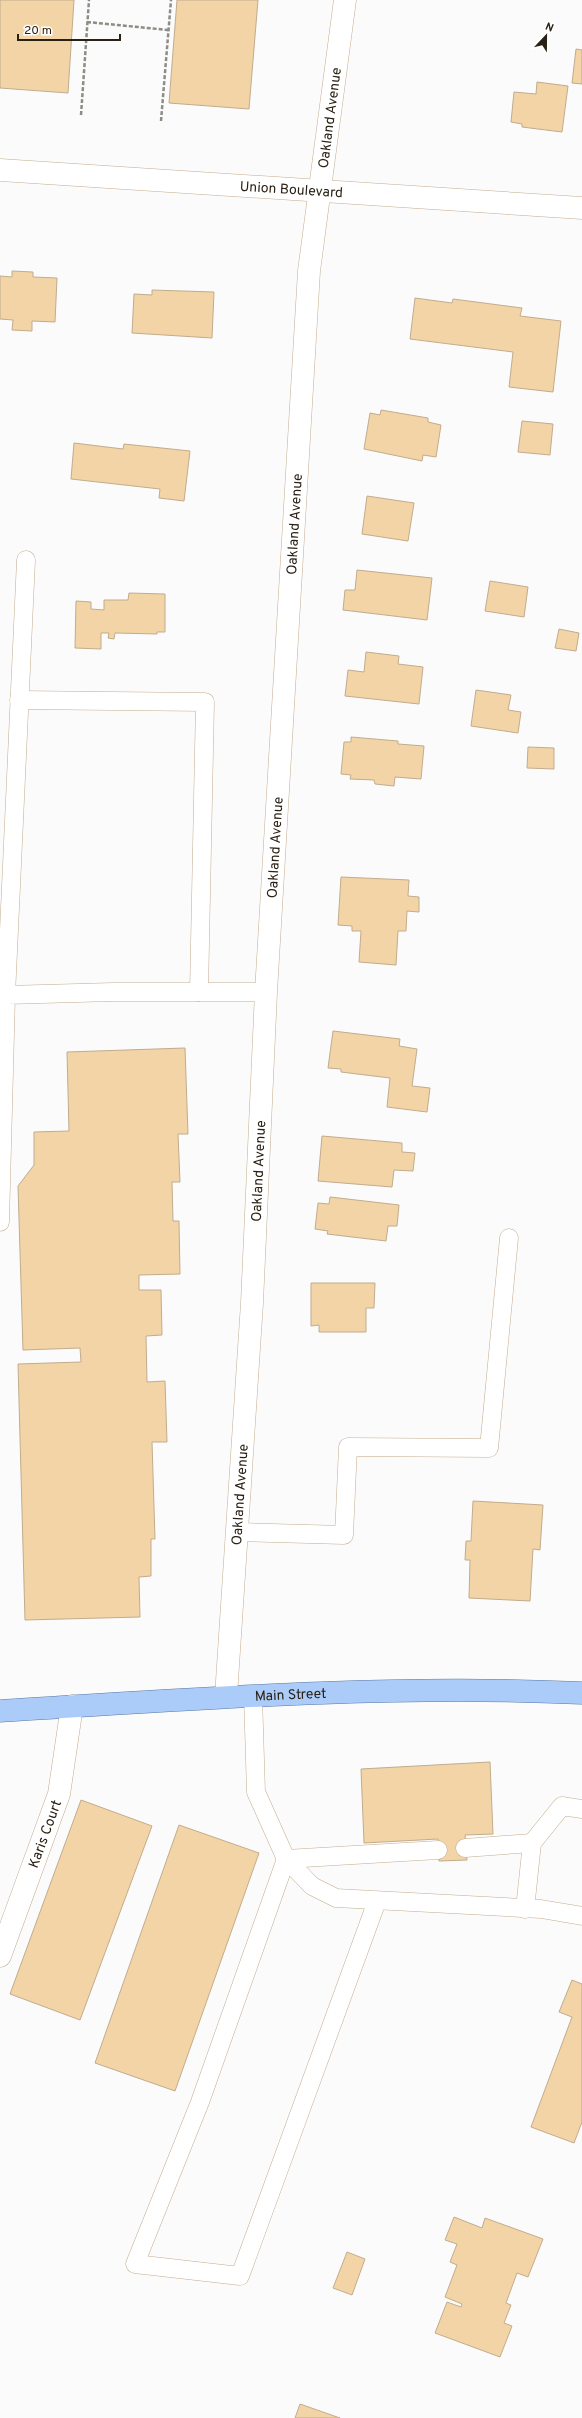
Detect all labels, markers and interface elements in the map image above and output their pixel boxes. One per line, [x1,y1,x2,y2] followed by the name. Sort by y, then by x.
[18,16,120,42] scale bar
[526,16,566,56] north arrow
[543,20,556,36] text: N
[24,23,52,39] text: 20 m
[316,67,346,169] street label: Oakland Avenue
[239,179,343,202] street label: Union Boulevard
[284,473,307,575] street label: Oakland Avenue
[265,796,288,899] street label: Oakland Avenue
[249,1120,270,1222] street label: Oakland Avenue
[229,1443,253,1546] street label: Oakland Avenue
[254,1686,327,1706] street label: Main Street
[26,1798,66,1871] street label: Karis Court

